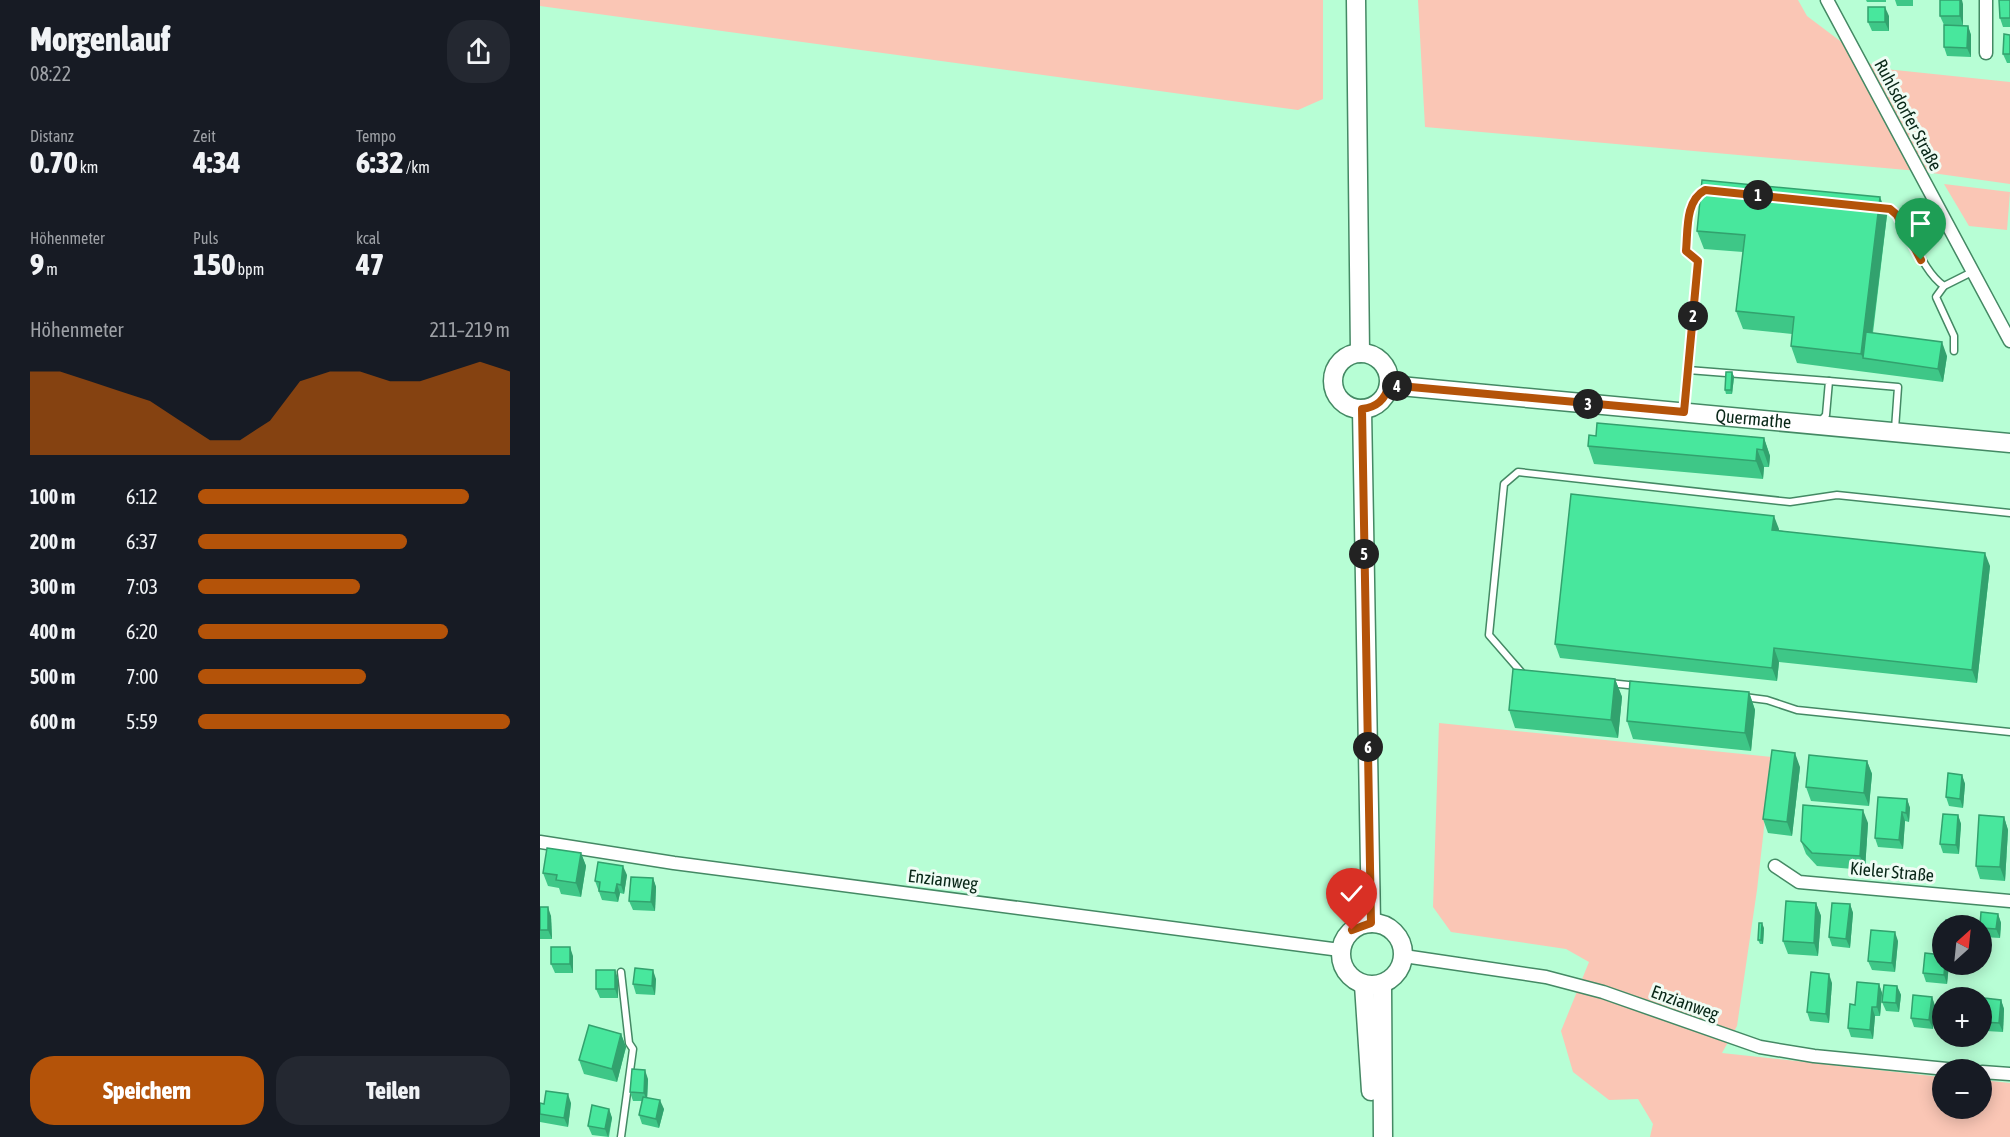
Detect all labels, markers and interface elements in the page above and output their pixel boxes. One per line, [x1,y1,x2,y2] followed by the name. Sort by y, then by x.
[30,20,170,58] text: Morgenlauf
[447,20,510,83] button: share
[1870,55,1947,174] street label: Ruhlsdorfer Straße
[30,62,71,85] text: 08:22
[30,127,74,145] text: Distanz
[193,127,216,145] text: Zeit
[356,127,396,145] text: Tempo
[30,145,78,179] text: 0.70
[193,145,241,179] text: 4:34
[356,145,404,179] text: 6:32
[78,158,98,176] text: km
[404,158,430,176] text: /km
[1743,180,1773,210] pin: 1
[1754,186,1762,204] text: 1
[1895,198,1946,260] pin
[1904,207,1937,240] icon: arrive
[30,229,105,247] text: Höhenmeter
[193,229,218,247] text: Puls
[356,229,380,247] text: kcal
[30,247,44,281] text: 9
[193,247,235,281] text: 150
[356,247,384,281] text: 47
[44,260,58,278] text: m
[235,260,264,278] text: bpm
[1678,301,1708,331] pin: 2
[1689,307,1697,325] text: 2
[30,318,124,341] text: Höhenmeter
[429,318,510,341] text: 211–219 m
[1382,371,1412,401] pin: 4
[1393,377,1401,395] text: 4
[1573,389,1603,419] pin: 3
[1584,395,1592,413] text: 3
[1715,405,1792,433] street label: Quermathe
[30,485,75,508] text: 100 m
[126,485,158,508] text: 6:12
[30,530,75,553] text: 200 m
[126,530,158,553] text: 6:37
[1349,539,1379,569] pin: 5
[1360,545,1368,563] text: 5
[30,575,75,598] text: 300 m
[126,575,158,598] text: 7:03
[30,620,75,643] text: 400 m
[126,620,158,643] text: 6:20
[30,665,75,688] text: 500 m
[126,665,158,688] text: 7:00
[30,710,75,733] text: 600 m
[126,710,158,733] text: 5:59
[1353,732,1383,762] pin: 6
[1364,738,1372,756] text: 6
[1849,857,1935,886] street label: Kieler Straße
[907,865,980,894] street label: Enzianweg
[1326,868,1377,930] pin
[1335,877,1368,910] icon: check
[1932,915,1992,975] north arrow
[1932,915,1992,1119] map controls
[1648,981,1722,1025] street label: Enzianweg
[1932,987,1992,1047] button: +
[30,1056,264,1125] button: Speichern
[276,1056,510,1125] button: Teilen
[1932,1059,1992,1119] button: −

